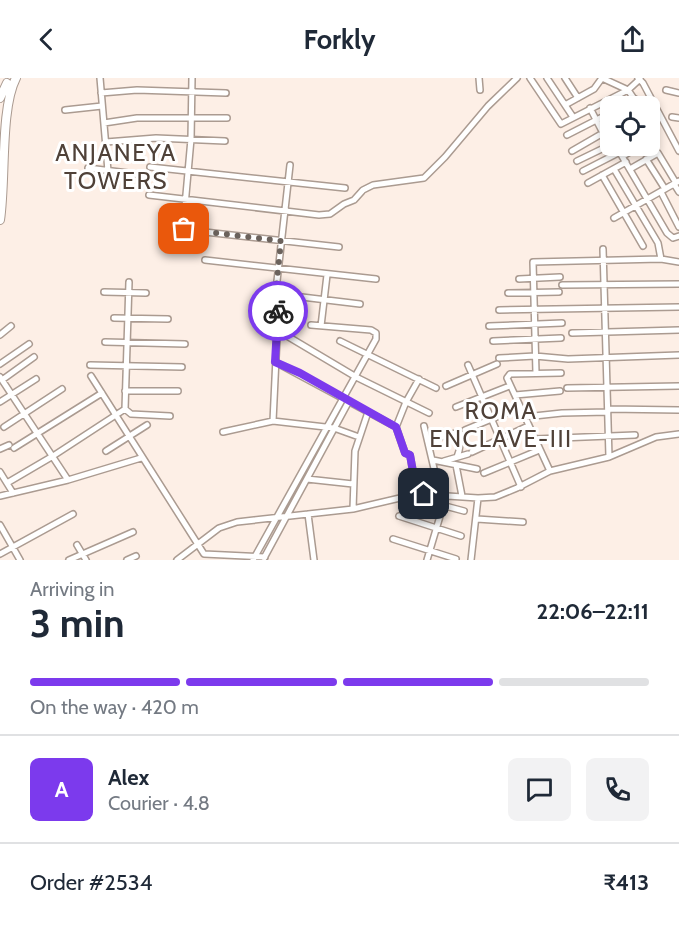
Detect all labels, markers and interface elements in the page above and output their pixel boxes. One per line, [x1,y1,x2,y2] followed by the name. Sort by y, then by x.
[30,23,63,56] icon: back
[303,23,376,56] text: Forkly
[616,23,649,56] icon: share
[600,96,660,156] map controls
[600,96,660,156] button: locate
[55,138,177,195] district label: ANJANEYA TOWERS
[158,203,209,254] pin
[167,212,200,245] icon: bag
[248,281,308,341] courier
[262,295,295,328] icon: bike
[429,396,573,453] district label: ROMA ENCLAVE-III
[398,468,449,519] pin
[407,477,440,510] icon: home
[30,577,114,601] text: Arriving in
[537,598,649,625] text: 22:06–22:11
[30,599,125,647] text: 3 min
[30,695,199,719] text: On the way · 420 m
[508,758,571,821] button: chat
[586,758,649,821] button: phone
[108,764,149,791] text: Alex
[55,776,68,803] text: A
[108,791,210,815] text: Courier · 4.8
[30,869,152,896] text: Order #2534
[604,869,649,896] text: ₹413

